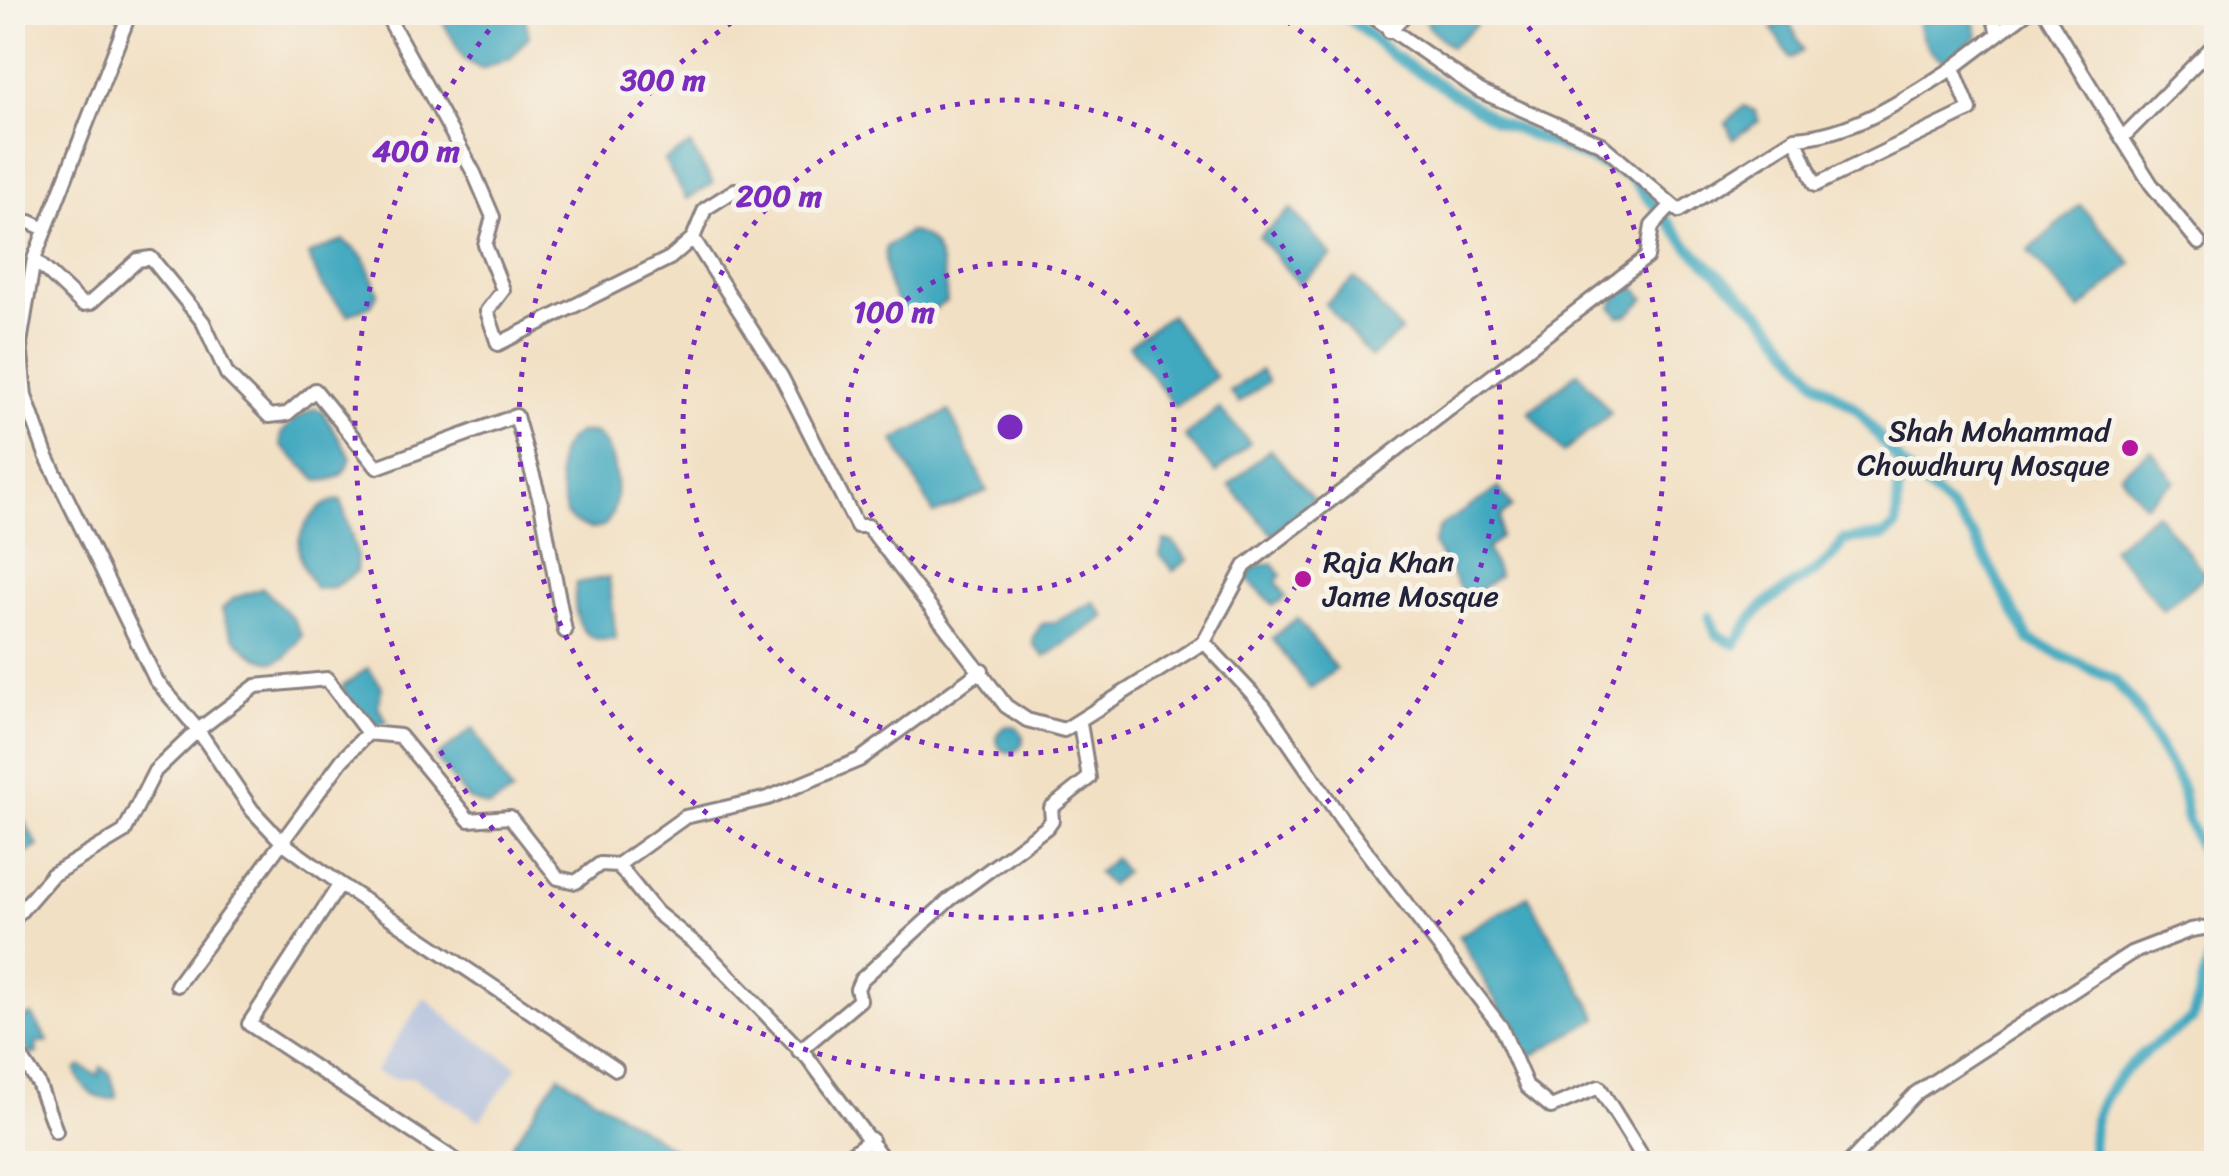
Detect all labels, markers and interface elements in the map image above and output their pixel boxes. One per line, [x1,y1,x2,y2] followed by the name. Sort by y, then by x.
[619,53,706,107] text: 300 m
[372,124,460,178] text: 400 m
[736,169,822,223] text: 200 m
[853,285,935,339] text: 100 m
[1857,404,2112,492] place label: Shah Mohammad Chowdhury Mosque
[992,409,1028,445] centre of rings
[2119,437,2141,459] marker: Shah Mohammad Chowdhury Mosque
[1322,535,1499,623] place label: Raja Khan Jame Mosque
[1292,568,1314,590] marker: Raja Khan Jame Mosque

